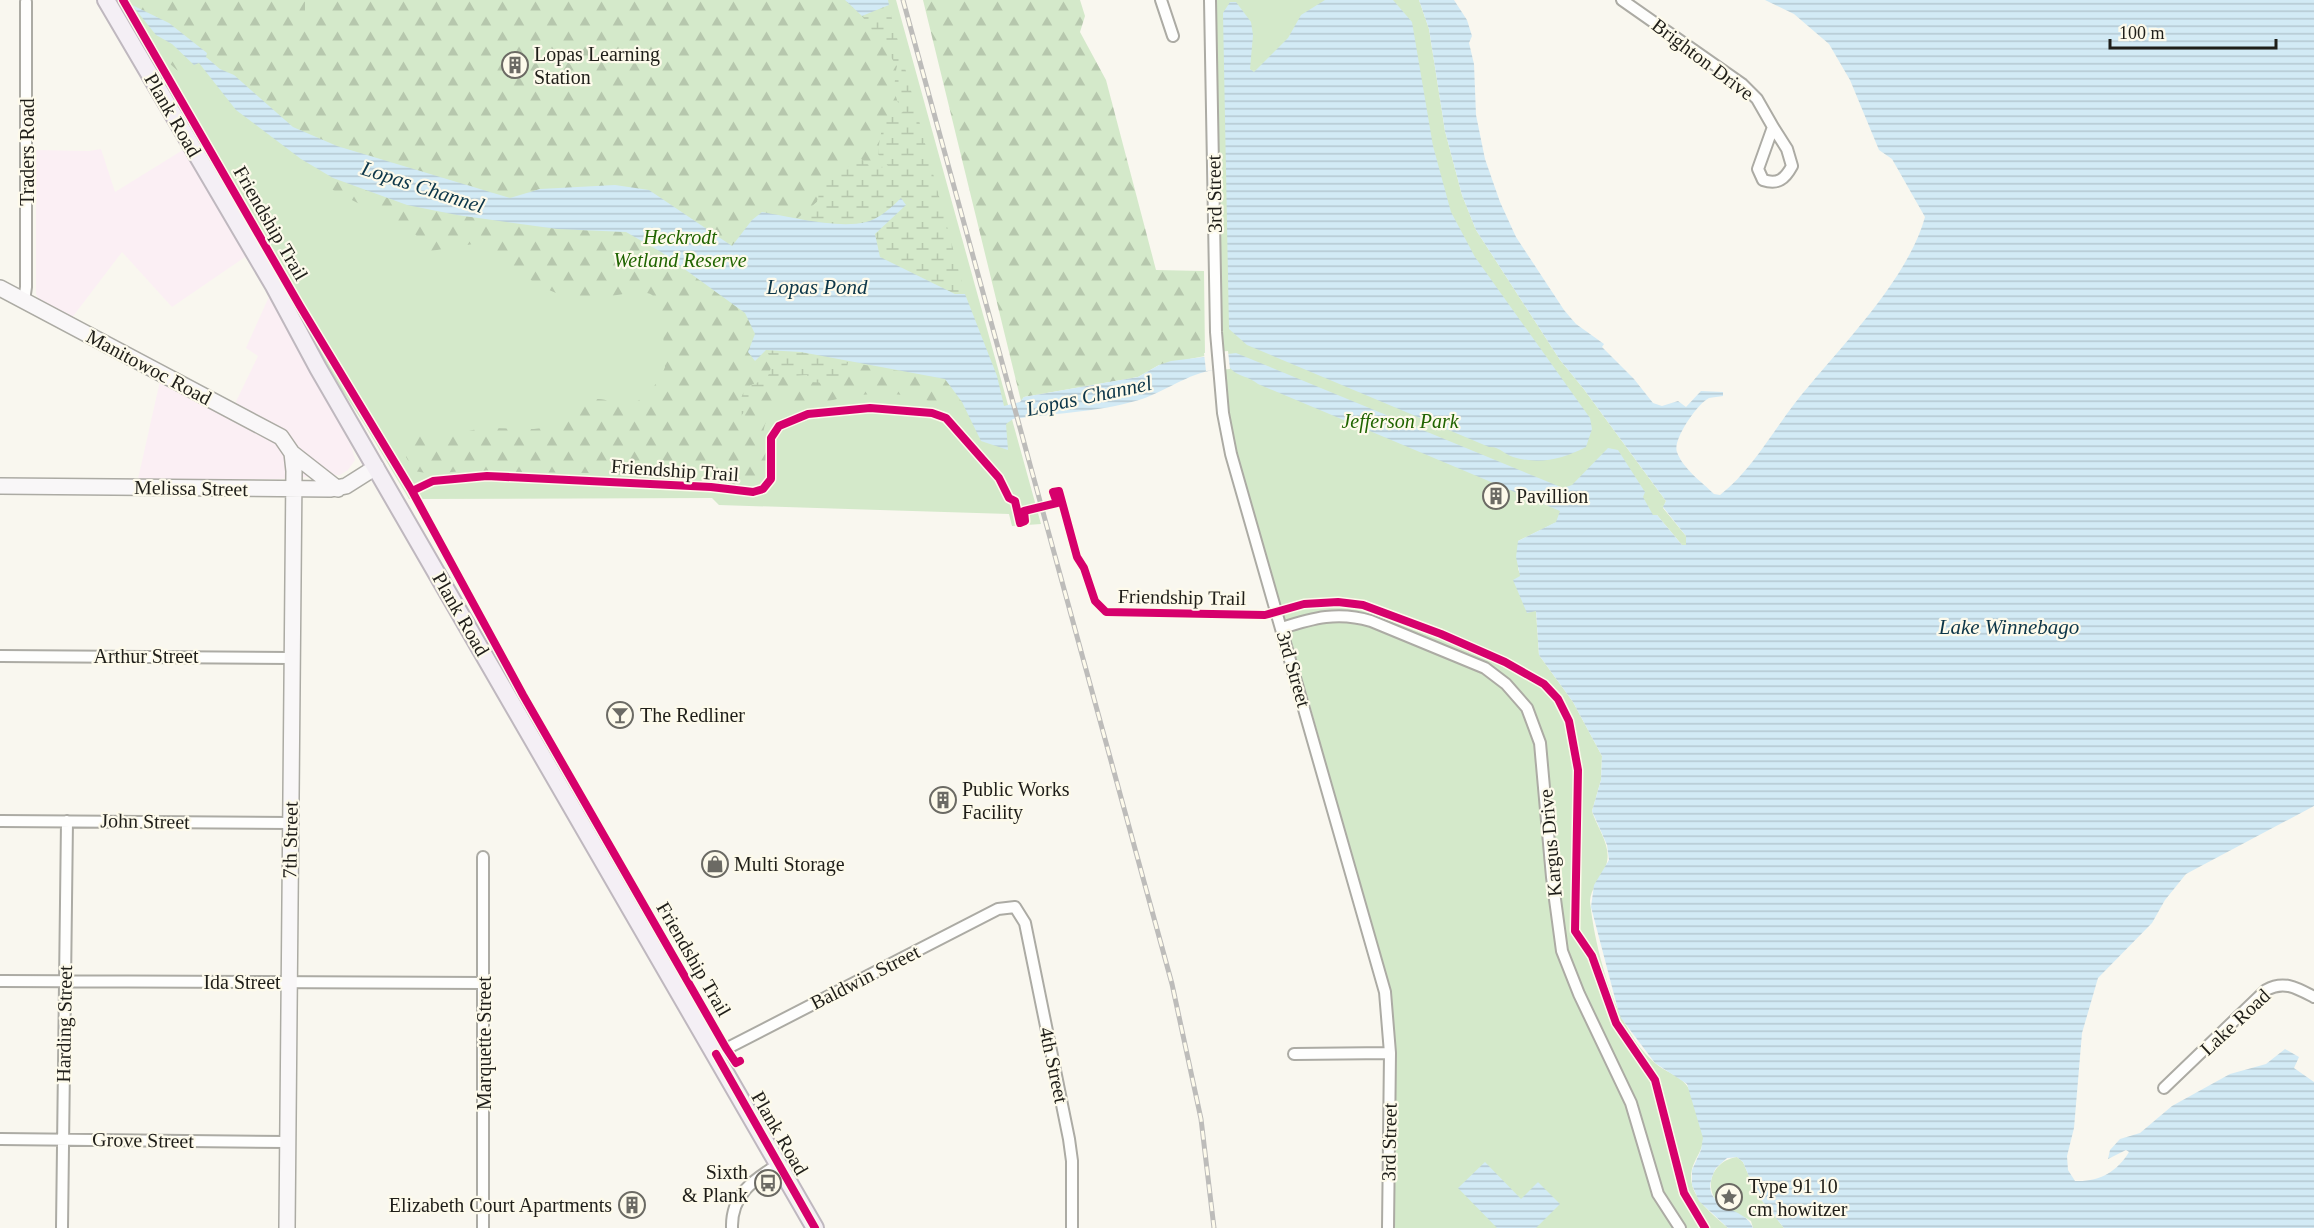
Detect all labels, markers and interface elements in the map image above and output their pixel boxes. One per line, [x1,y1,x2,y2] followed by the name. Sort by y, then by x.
[2110,12,2276,50] scale bar
[1647,14,1758,105] street label: Brighton Drive
[2119,23,2165,43] text: 100 m
[534,43,660,88] place label: Lopas Learning Station
[500,50,530,80] building icon: Lopas Learning Station
[140,69,206,161] street label: Plank Road
[16,98,38,206] street label: Traders Road
[1202,154,1226,233] street label: 3rd Street
[358,156,488,218] water label: Lopas Channel
[229,162,313,285] street label: Friendship Trail
[613,226,747,271] park label: Heckrodt Wetland Reserve
[766,275,868,299] water label: Lopas Pond
[83,325,215,409] street label: Manitowoc Road
[1023,371,1154,421] water label: Lopas Channel
[1341,410,1460,433] park label: Jefferson Park
[610,455,740,486] street label: Friendship Trail
[134,476,249,500] street label: Melissa Street
[1481,481,1511,511] building icon: Pavillion
[1516,485,1588,507] place label: Pavillion
[428,568,494,660] street label: Plank Road
[1118,585,1247,610] street label: Friendship Trail
[1938,615,2079,639] water label: Lake Winnebago
[1273,628,1315,710] street label: 3rd Street
[94,645,199,667] street label: Arthur Street
[605,700,635,730] bar icon: The Redliner
[640,704,745,726] place label: The Redliner
[962,778,1070,824] place label: Public Works Facility
[928,785,958,815] building icon: Public Works Facility
[1534,788,1567,898] street label: Kargus Drive
[278,801,302,879] street label: 7th Street
[100,809,190,833] street label: John Street
[700,849,730,879] shop icon: Multi Storage
[734,853,845,876] place label: Multi Storage
[652,898,736,1021] street label: Friendship Trail
[807,940,924,1014] street label: Baldwin Street
[52,965,77,1083] street label: Harding Street
[203,971,281,993] street label: Ida Street
[473,976,496,1110] street label: Marquette Street
[2196,984,2274,1060] street label: Lake Road
[1035,1025,1073,1105] street label: 4th Street
[747,1087,813,1179] street label: Plank Road
[1377,1102,1401,1181] street label: 3rd Street
[92,1128,194,1152] street label: Grove Street
[682,1161,748,1206] place label: Sixth & Plank
[753,1168,783,1198] bus stop icon: Sixth & Plank
[1748,1175,1848,1220] place label: Type 91 10 cm howitzer
[1714,1182,1744,1212] place icon: Type 91 10 cm howitzer
[617,1190,647,1220] building icon: Elizabeth Court Apartments
[389,1194,612,1217] place label: Elizabeth Court Apartments

